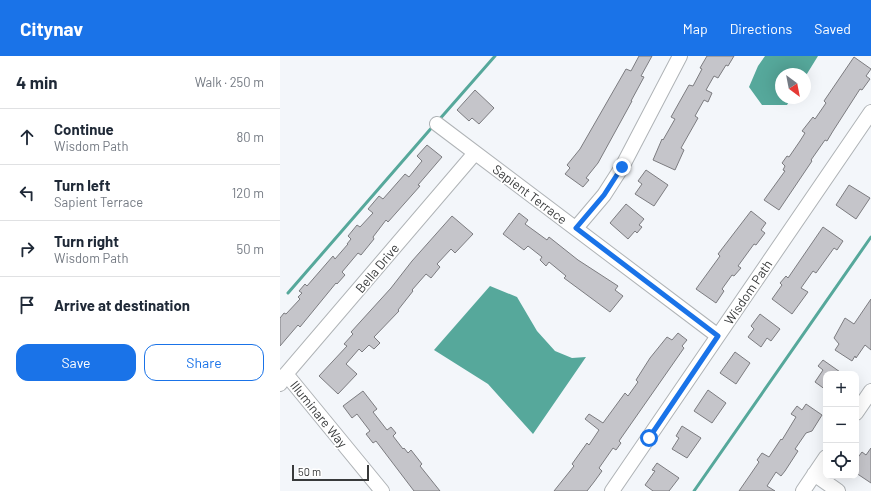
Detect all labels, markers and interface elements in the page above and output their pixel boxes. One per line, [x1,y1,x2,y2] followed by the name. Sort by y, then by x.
[20,17,83,40] text: Citynav
[683,20,708,37] text: Map
[730,20,792,37] text: Directions
[814,20,851,37] text: Saved
[775,68,811,104] north arrow
[16,72,58,92] text: 4 min
[195,74,264,90] text: Walk · 250 m
[54,120,114,138] text: Continue
[16,126,38,148] icon: ahead
[237,129,264,145] text: 80 m
[54,138,129,154] text: Wisdom Path
[613,158,631,176] route end
[490,161,570,227] street label: Sapient Terrace
[54,176,110,194] text: Turn left
[16,182,38,204] icon: left
[232,185,264,201] text: 120 m
[54,194,143,210] text: Sapient Terrace
[54,232,119,250] text: Turn right
[16,238,38,260] icon: right
[352,240,402,296] street label: Bella Drive
[237,241,264,257] text: 50 m
[54,250,129,266] text: Wisdom Path
[721,257,775,327] street label: Wisdom Path
[16,294,38,316] icon: arrive
[54,296,190,314] text: Arrive at destination
[16,344,136,381] button: Save
[144,344,264,381] button: Share
[823,371,859,479] map controls
[823,371,859,407] button: +
[287,377,351,451] street label: Illuminare Way
[823,407,859,443] button: −
[640,429,658,447] route start
[823,443,859,479] button: locate
[292,463,369,482] scale bar
[298,465,321,478] text: 50 m

